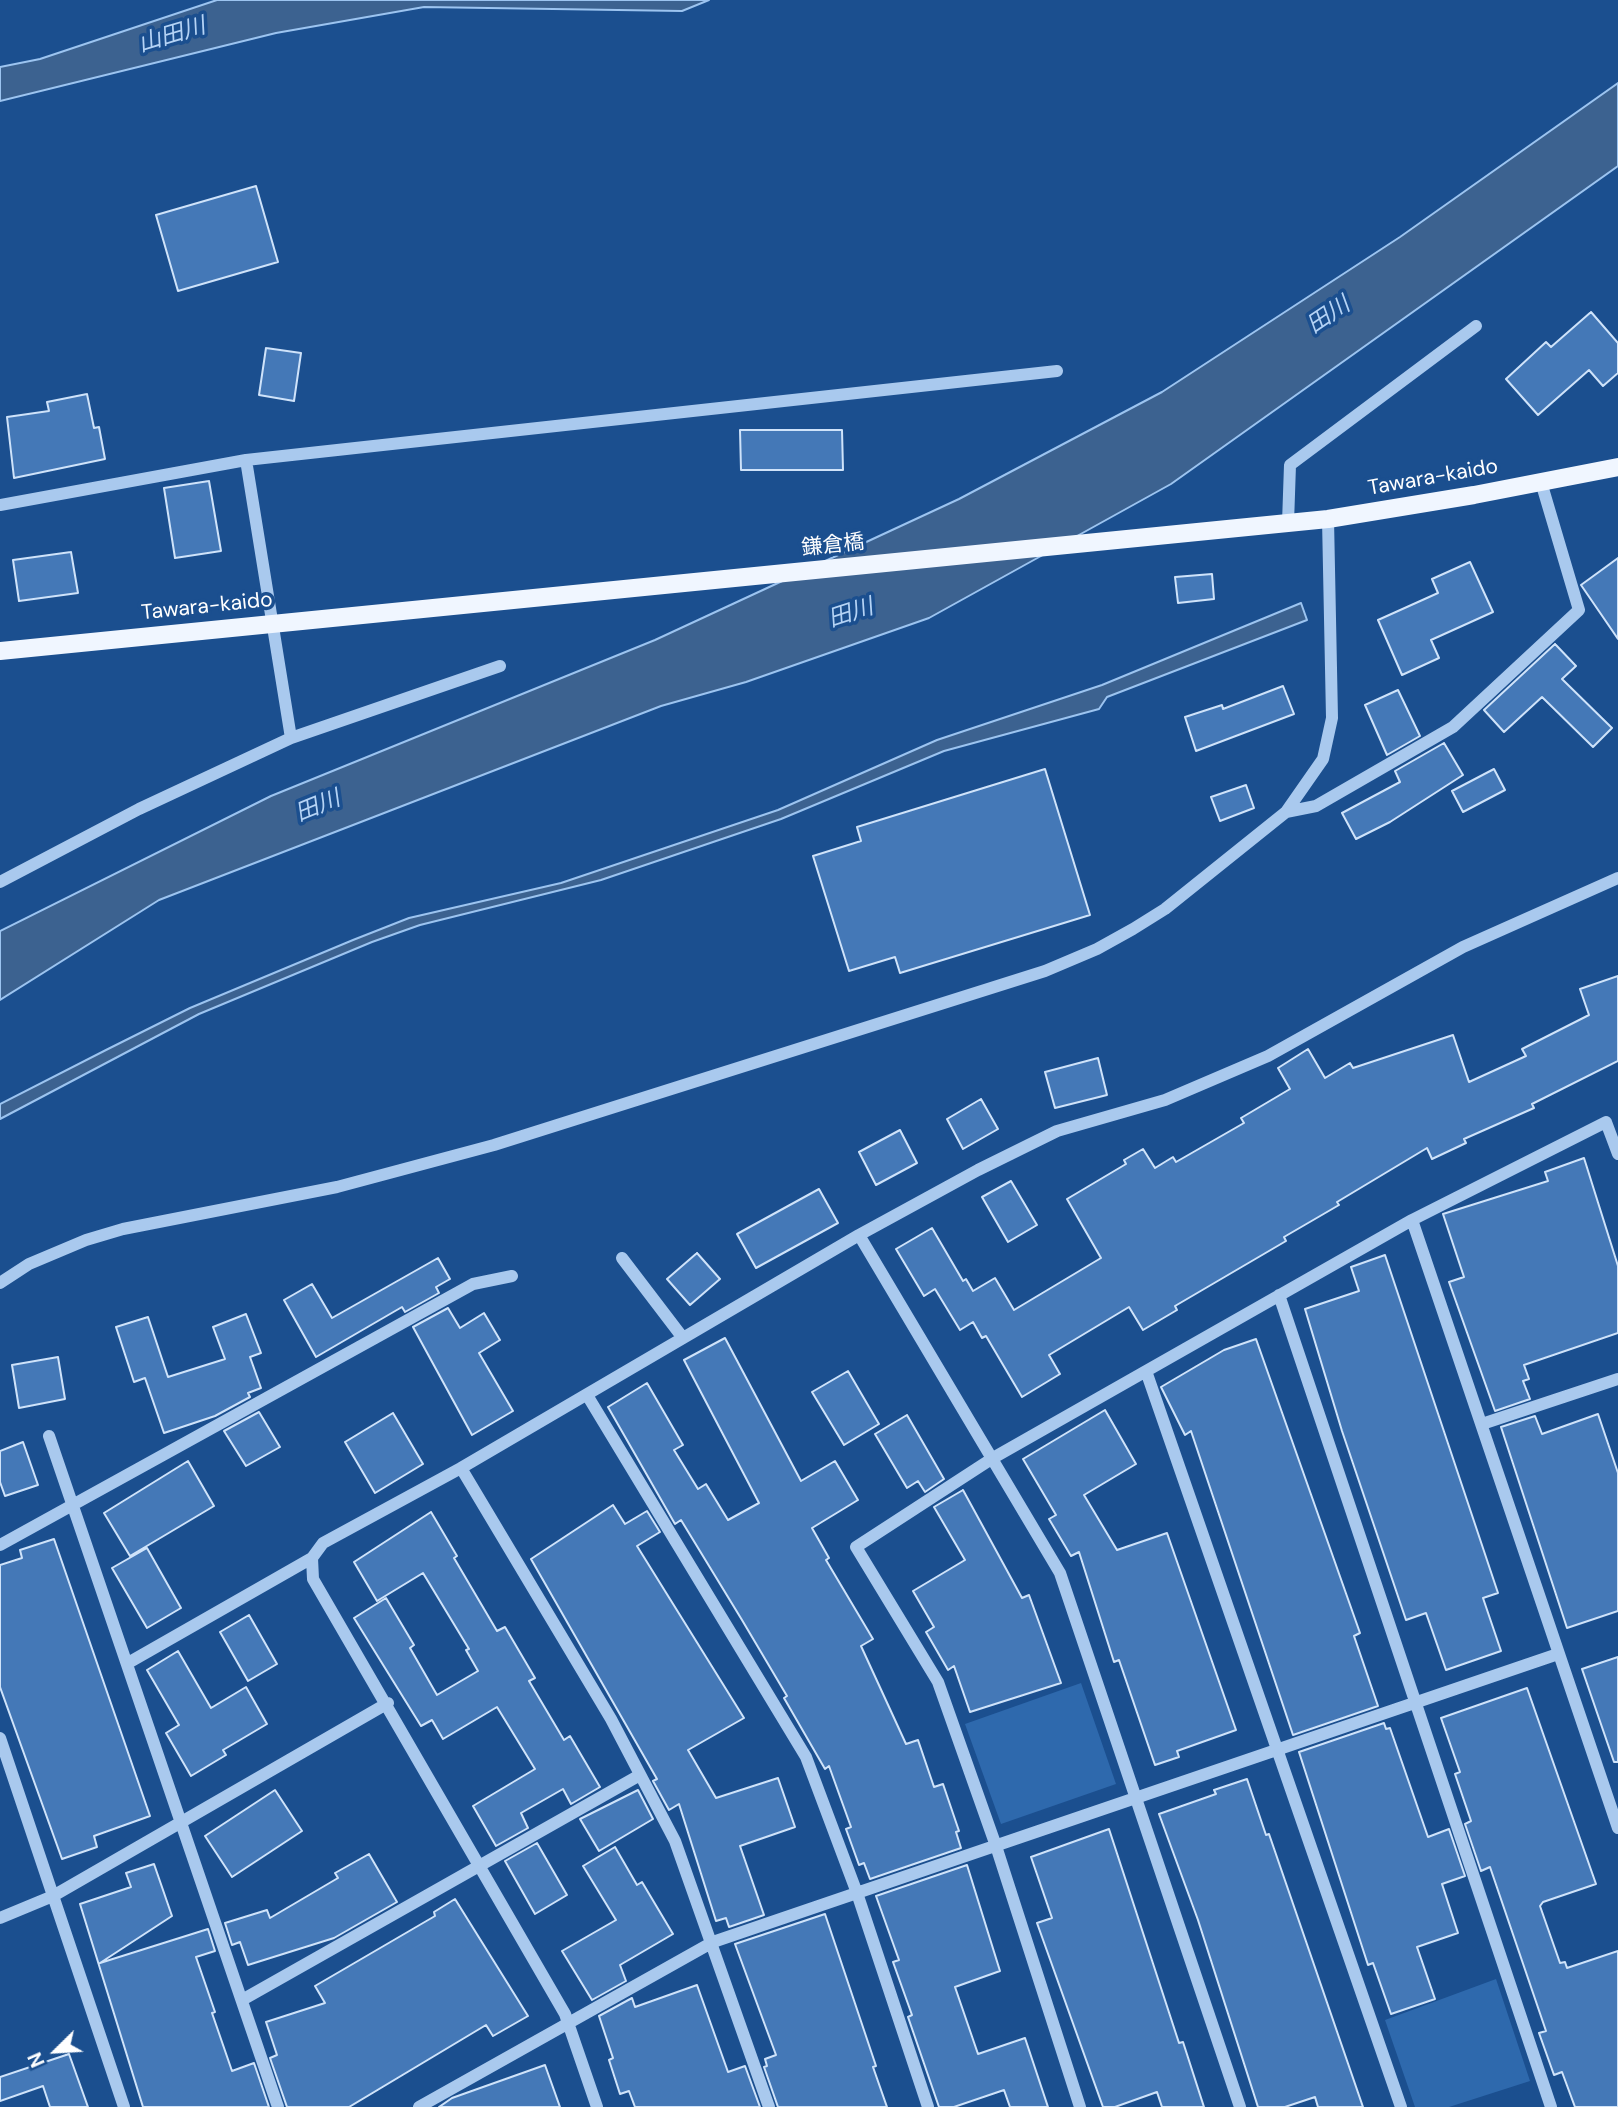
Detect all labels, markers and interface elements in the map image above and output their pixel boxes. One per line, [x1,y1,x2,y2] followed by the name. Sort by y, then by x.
[135,13,209,59] water label: 山田川
[1302,292,1356,340] water label: 田川
[1366,454,1500,502] street label: Tawara-kaido
[800,530,866,562] street label: 鎌倉橋
[140,588,274,626] street label: Tawara-kaido
[825,594,877,634] water label: 田川
[292,786,344,828] water label: 田川
[21,2016,91,2086] north arrow
[22,2048,51,2071] text: N

